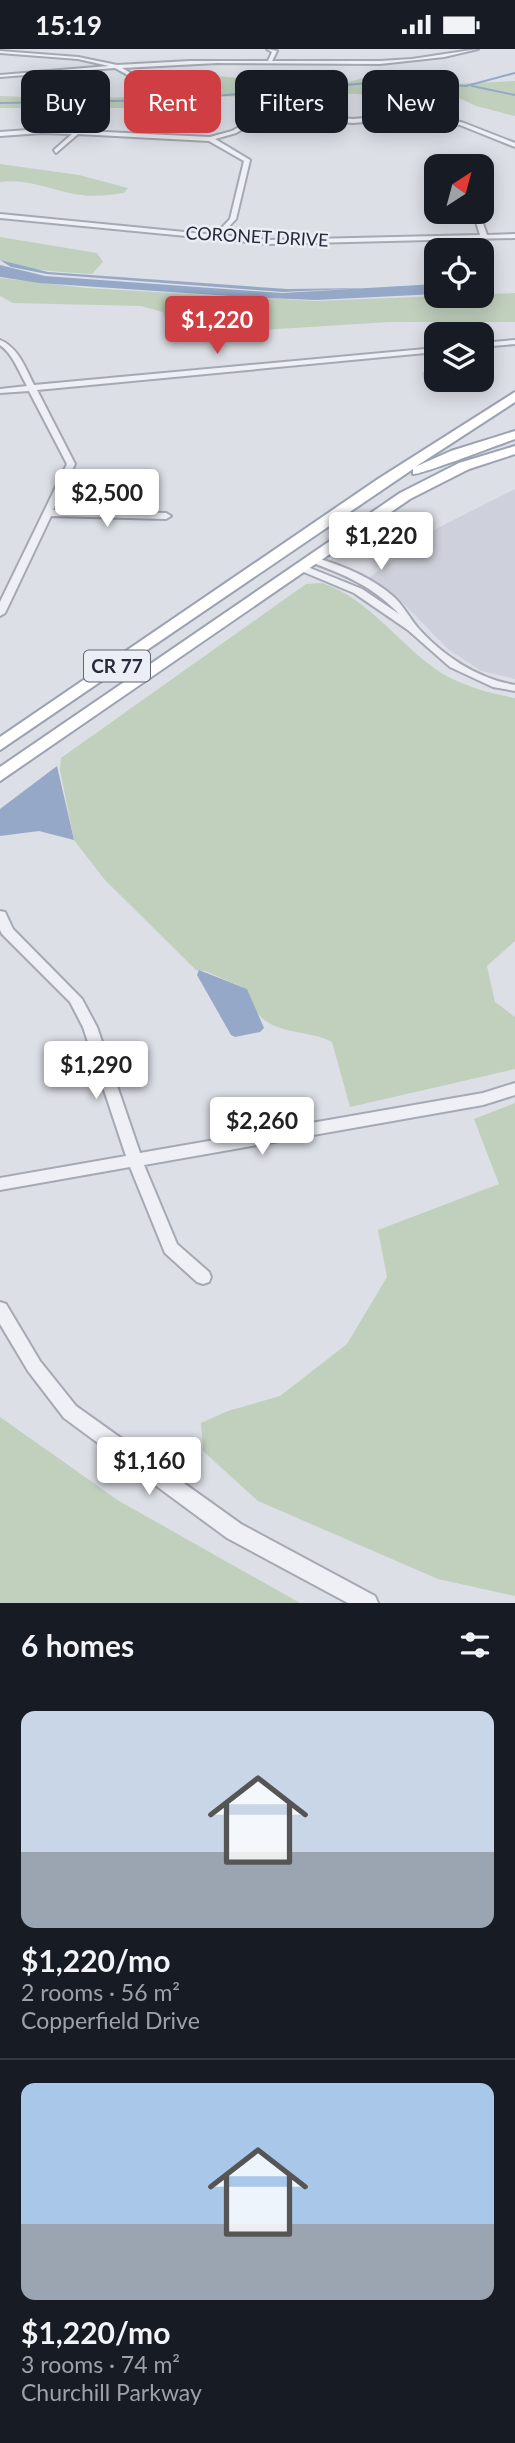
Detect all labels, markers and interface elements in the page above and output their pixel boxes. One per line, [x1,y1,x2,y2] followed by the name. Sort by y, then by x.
[35,9,102,41] text: 15:19
[21,70,110,133] chip: Buy
[124,70,221,133] chip: Rent
[235,70,348,133] chip: Filters
[362,70,459,133] chip: New
[424,154,494,224] north arrow
[424,154,494,392] map controls
[185,221,329,251] street label: CORONET DRIVE
[424,238,494,308] button: locate
[160,296,274,356] pin: $1,220
[181,305,253,333] text: $1,220
[424,322,494,392] button: layers
[50,469,164,529] pin: $2,500
[71,478,143,506] text: $2,500
[324,512,438,572] pin: $1,220
[345,521,417,549] text: $1,220
[84,651,150,681] road number: CR 77
[39,1041,153,1101] pin: $1,290
[60,1050,132,1078] text: $1,290
[205,1097,319,1157] pin: $2,260
[226,1106,298,1134] text: $2,260
[92,1437,206,1497] pin: $1,160
[113,1446,185,1474] text: $1,160
[456,1626,494,1664] icon: filters
[21,1627,134,1663] text: 6 homes
[195,1757,321,1883] icon: home
[21,1942,170,1978] text: $1,220/mo
[21,1978,180,2006] text: 2 rooms · 56 m²
[21,2006,200,2034] text: Copperfield Drive
[195,2129,321,2255] icon: home
[21,2314,170,2350] text: $1,220/mo
[21,2350,180,2378] text: 3 rooms · 74 m²
[21,2378,202,2406] text: Churchill Parkway

